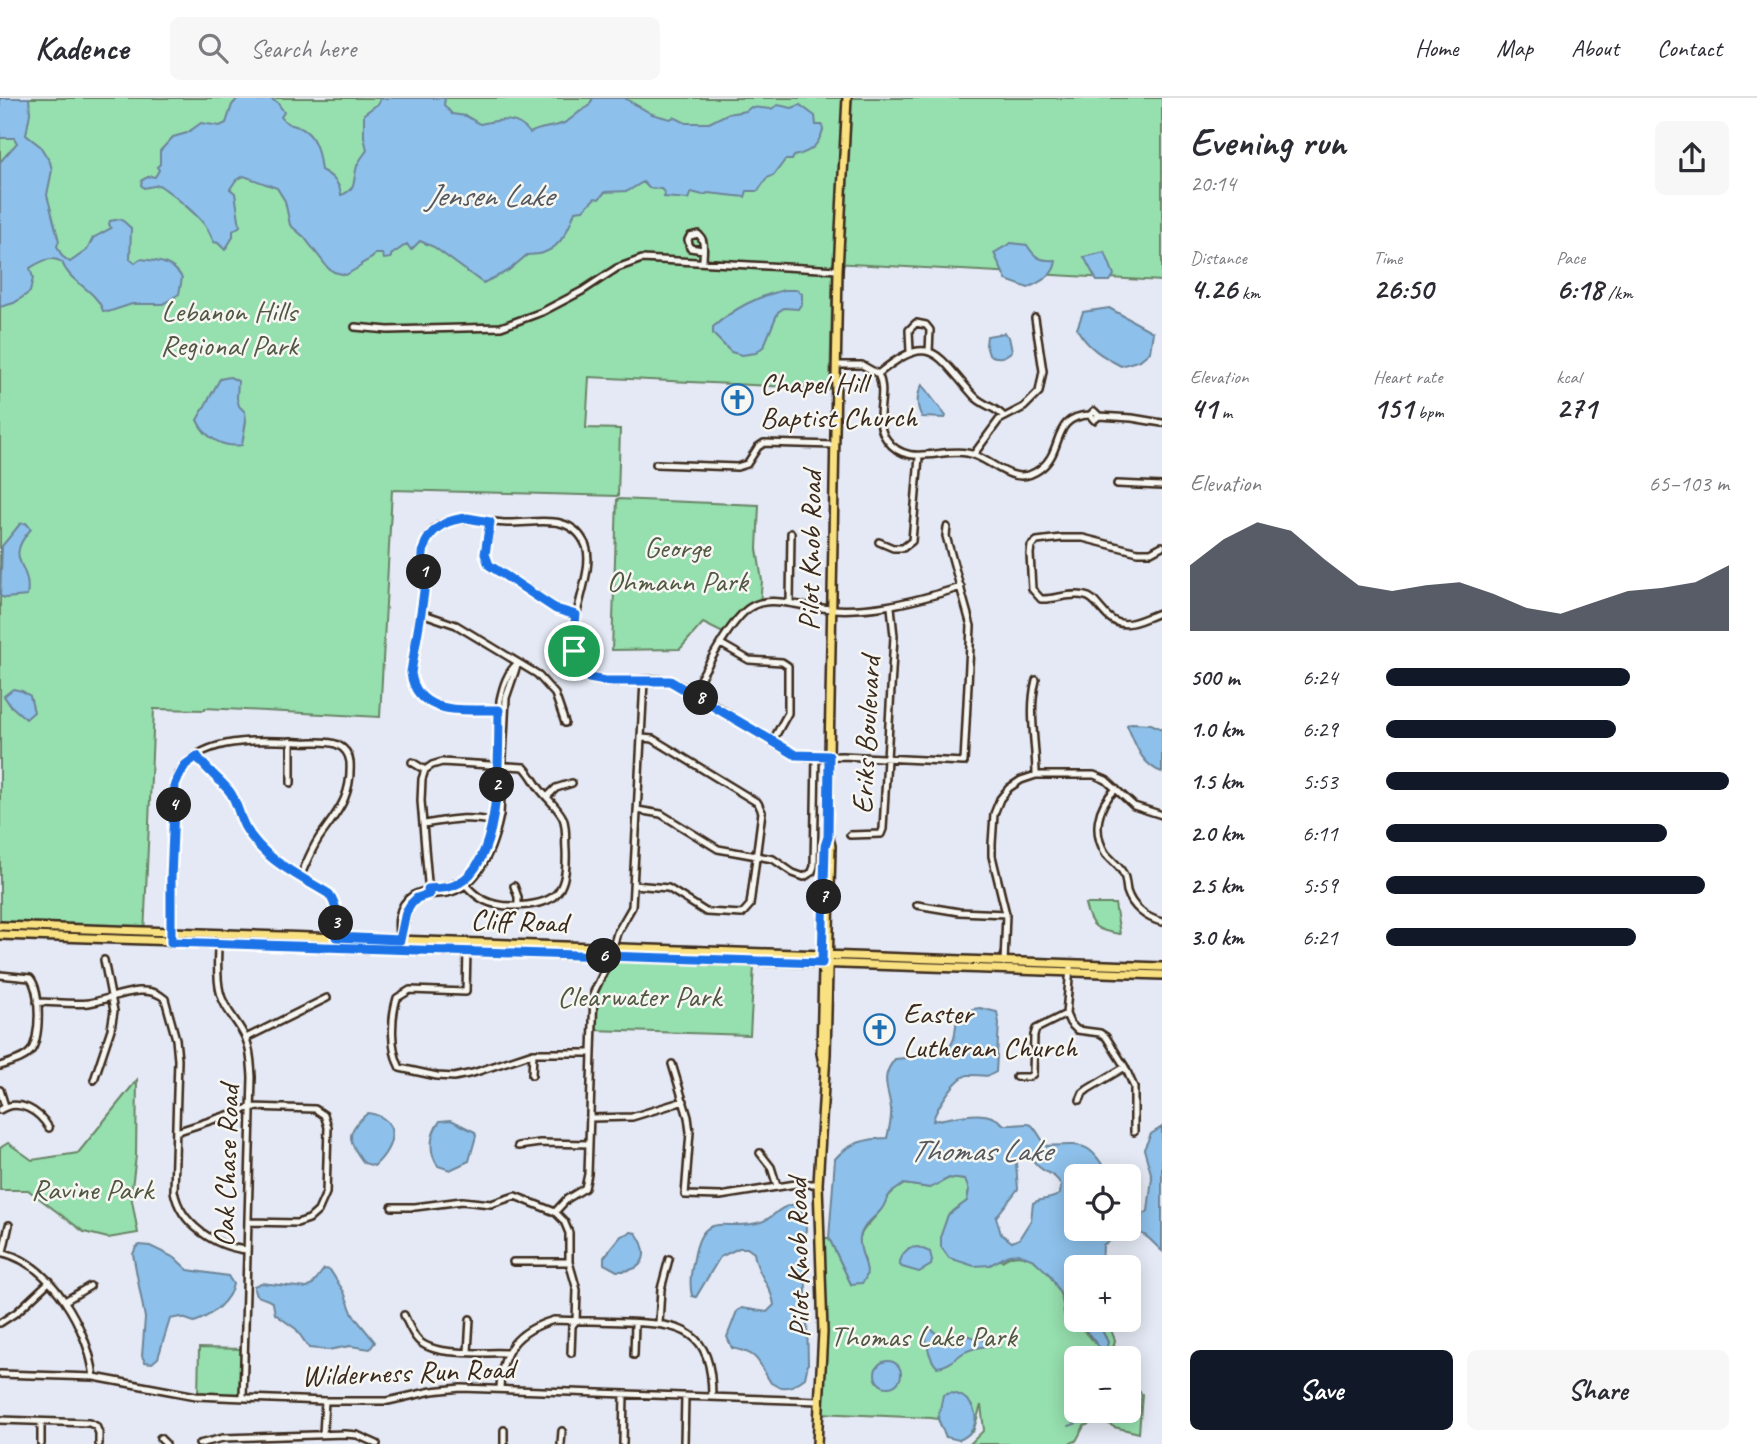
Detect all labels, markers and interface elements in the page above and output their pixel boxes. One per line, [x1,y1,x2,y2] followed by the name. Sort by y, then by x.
[170,17,660,80] search box
[35,27,128,69] text: Kadence
[194,29,232,67] icon: search
[250,32,356,65] text: Search here
[1415,33,1458,63] text: Home
[1496,33,1533,63] text: Map
[1571,33,1619,63] text: About
[1657,33,1722,63] text: Contact
[1190,119,1346,166] text: Evening run
[1655,121,1729,195] button: share
[1190,169,1236,198] text: 20:14
[423,175,557,216] water label: Jensen Lake
[1190,246,1247,270] text: Distance
[1373,246,1402,270] text: Time
[1556,246,1585,270] text: Pace
[1190,270,1237,308] text: 4.26
[1373,270,1433,308] text: 26:50
[1556,270,1603,308] text: 6:18
[1237,281,1260,305] text: km
[1603,281,1633,305] text: /km
[160,292,300,364] park label: Lebanon Hills Regional Park
[760,364,918,436] place label: Chapel Hill Baptist Church
[1190,365,1248,389] text: Elevation
[1373,365,1442,389] text: Heart rate
[1556,365,1581,389] text: kcal
[720,383,754,417] church icon: Chapel Hill Baptist Church
[1190,389,1217,427] text: 41
[1373,389,1413,427] text: 151
[1556,389,1596,427] text: 271
[1217,400,1232,424] text: m
[1413,400,1444,424] text: bpm
[790,467,830,631] street label: Pilot Knob Road
[1190,469,1261,498] text: Elevation
[1649,469,1729,498] text: 65–103 m
[606,528,750,600] park label: George Ohmann Park
[406,554,442,589] pin: 1
[419,559,428,583] text: 1
[544,621,604,681] pin
[555,632,593,670] icon: arrive
[843,651,889,815] street label: Eriks Boulevard
[1190,663,1239,692] text: 500 m
[1302,663,1338,692] text: 6:24
[684,680,718,716] pin: 8
[696,685,705,709] text: 8
[1190,715,1244,744] text: 1.0 km
[1302,715,1338,744] text: 6:29
[1190,767,1243,796] text: 1.5 km
[1302,767,1338,796] text: 5:53
[480,768,514,802] pin: 2
[492,772,501,796] text: 2
[156,788,192,822] pin: 4
[169,792,178,816] text: 4
[1190,819,1244,848] text: 2.0 km
[1302,819,1338,848] text: 6:11
[1190,871,1243,900] text: 2.5 km
[1302,871,1338,900] text: 5:59
[806,880,842,914] pin: 7
[819,884,828,908] text: 7
[470,900,572,942] street label: Cliff Road
[318,906,354,940] pin: 3
[331,910,340,934] text: 3
[1190,923,1244,952] text: 3.0 km
[1302,923,1338,952] text: 6:21
[586,938,622,974] pin: 6
[599,943,608,967] text: 6
[557,977,723,1015] park label: Clearwater Park
[903,994,1078,1066] place label: Easter Lutheran Church
[863,1013,897,1047] church icon: Easter Lutheran Church
[204,1080,248,1248] street label: Oak Chase Road
[909,1130,1055,1171] water label: Thomas Lake
[1064,1164,1141,1423] map controls
[1064,1164,1141,1241] button: locate
[31,1170,155,1208] park label: Ravine Park
[778,1174,818,1338] street label: Pilot Knob Road
[1064,1255,1141,1332] button: +
[830,1317,1018,1355] park label: Thomas Lake Park
[1064,1346,1141,1423] button: −
[301,1349,519,1395] street label: Wilderness Run Road
[1190,1350,1453,1430] button: Save
[1467,1350,1729,1430] button: Share

